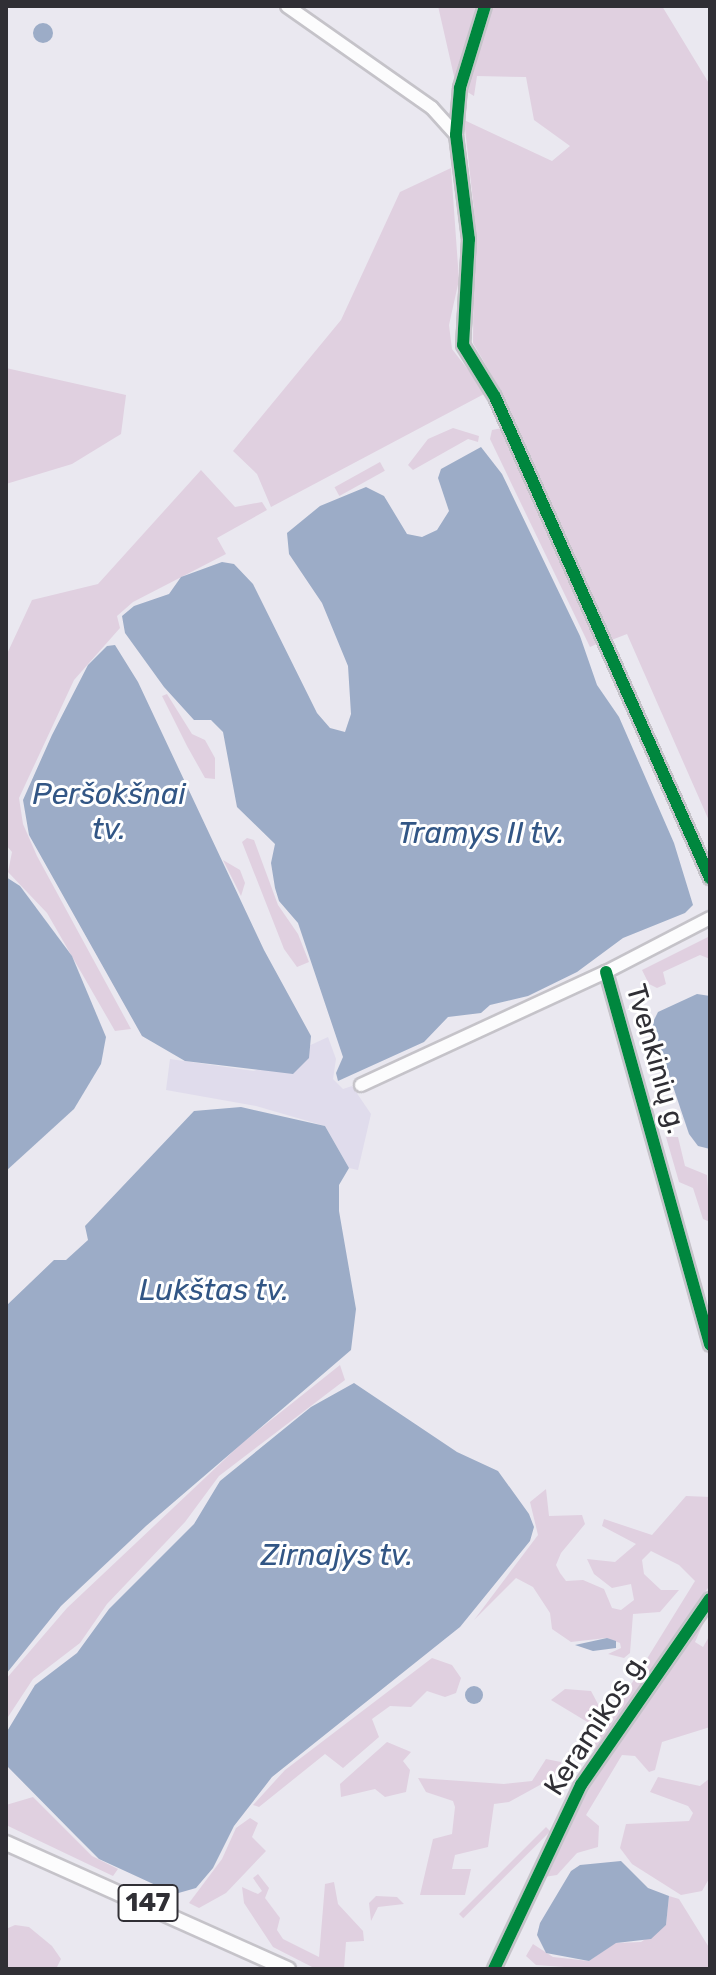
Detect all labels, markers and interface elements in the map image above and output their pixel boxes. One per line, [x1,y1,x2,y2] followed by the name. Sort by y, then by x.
[32,776,186,846] water label: Peršokšnai tv.
[397,815,565,851] water label: Tramys II tv.
[619,980,693,1138] street label: Tvenkinių g.
[139,1272,289,1308] water label: Lukštas tv.
[261,1537,413,1573] water label: Zirnajys tv.
[537,1646,655,1802] street label: Keramikos g.
[116,1881,180,1925] road number: 147

